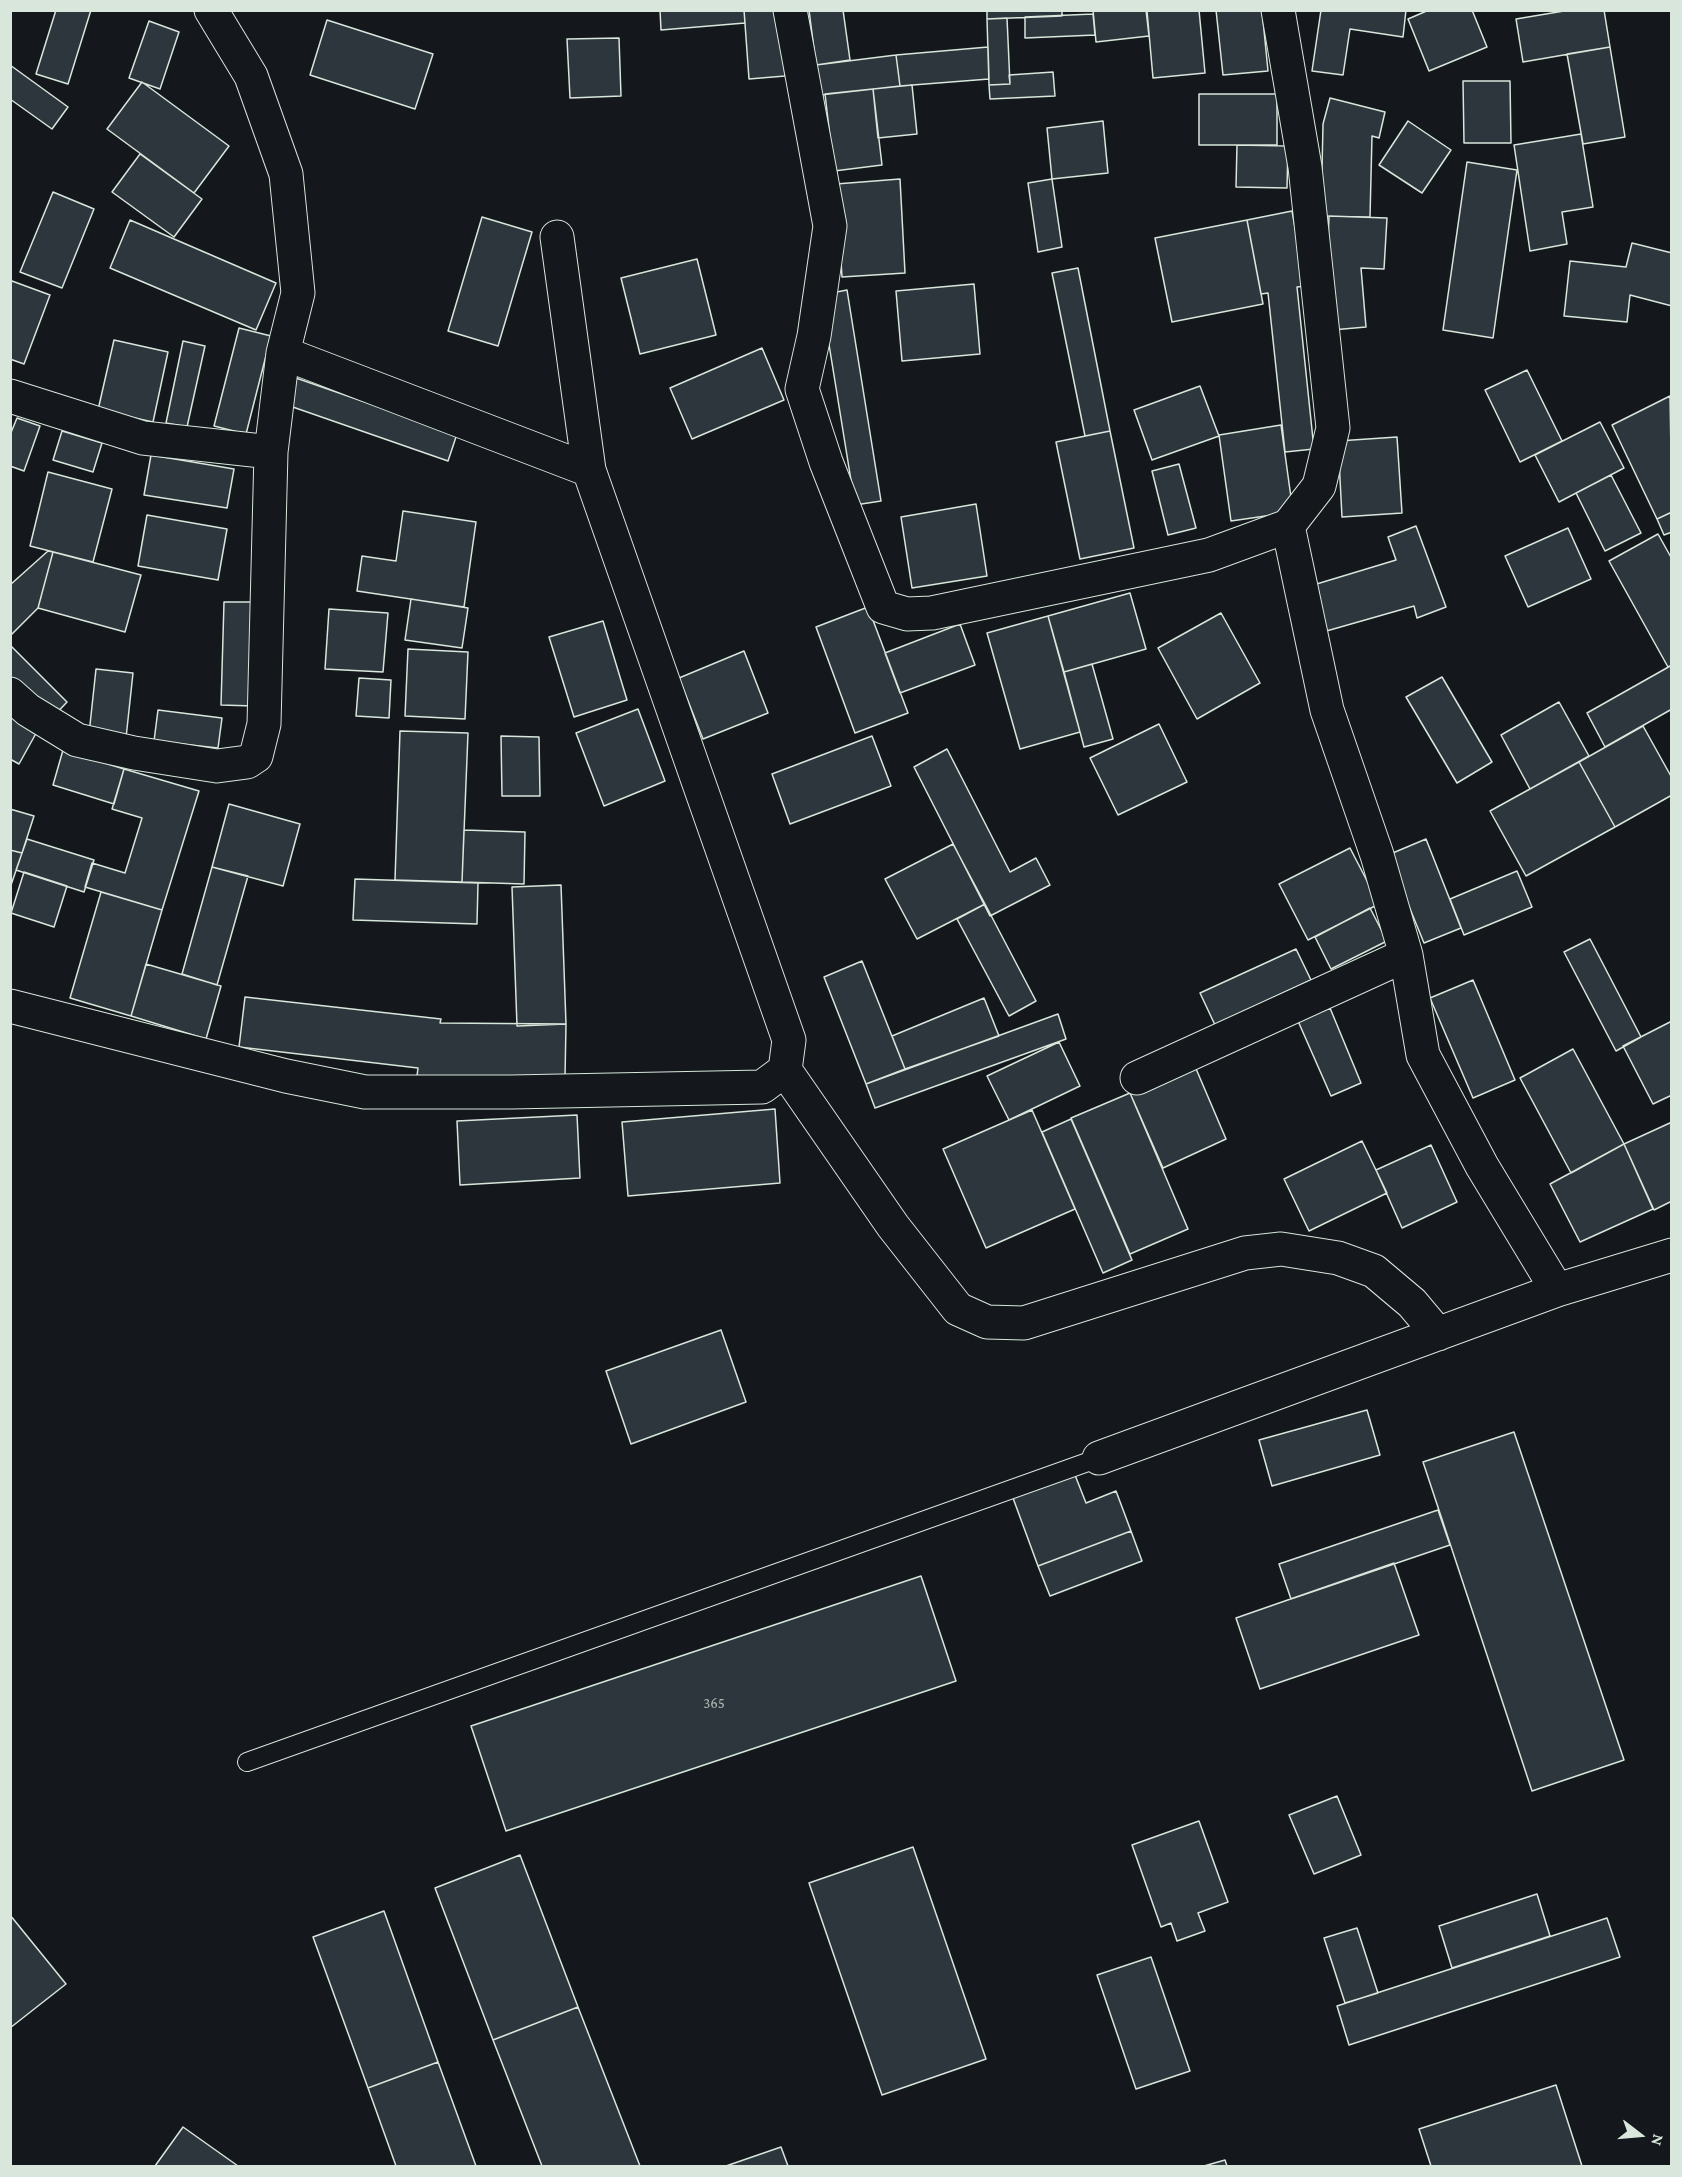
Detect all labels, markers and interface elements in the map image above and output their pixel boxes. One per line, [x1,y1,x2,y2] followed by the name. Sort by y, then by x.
[703,1694,725,1712] house number: 365
[1610,2105,1670,2165] north arrow
[1648,2133,1667,2148] text: N

